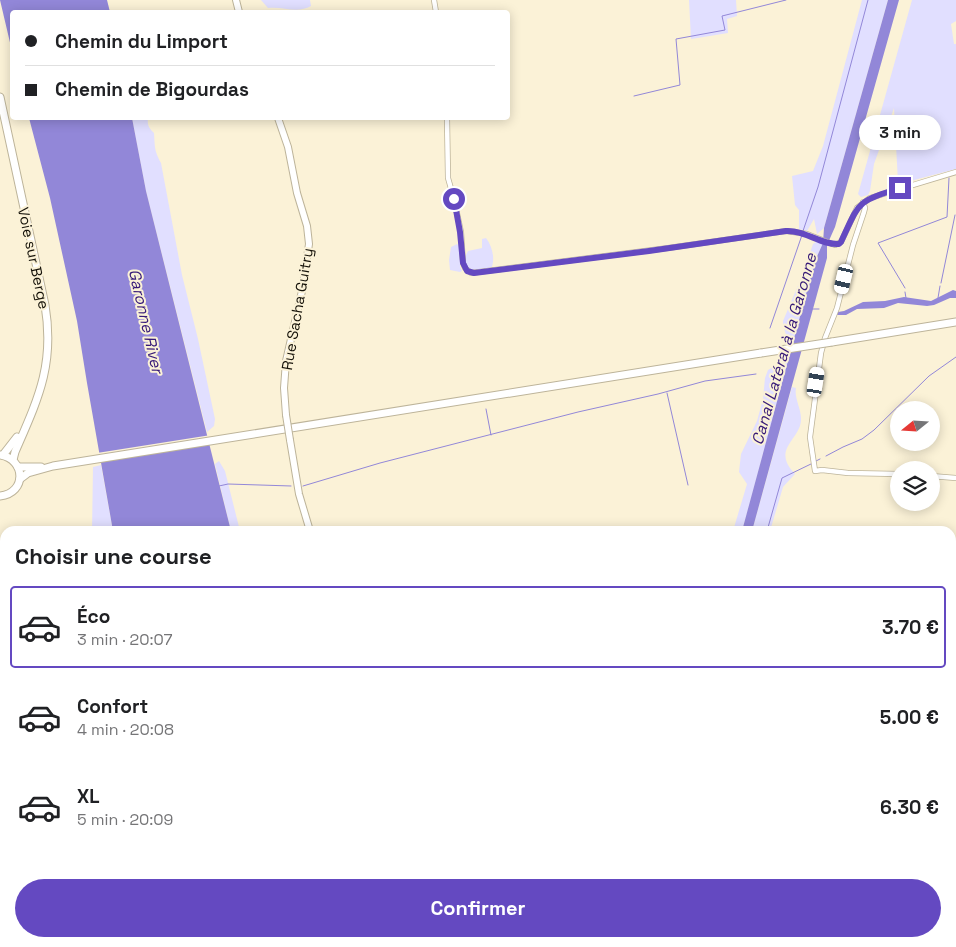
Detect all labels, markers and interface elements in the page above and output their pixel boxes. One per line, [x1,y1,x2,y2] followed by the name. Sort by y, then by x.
[55,29,228,54] text: Chemin du Limport
[55,77,249,102] text: Chemin de Bigourdas
[859,116,941,150] callout: 3 min
[879,122,921,143] text: 3 min
[889,177,911,199] route end
[443,188,465,210] route start
[14,205,54,311] street label: Voie sur Berge
[277,246,317,372] street label: Rue Sacha Guitry
[747,250,822,447] water label: Canal Latéral à la Garonne
[833,263,854,295] car
[124,267,169,377] water label: Garonne River
[806,366,825,398] car
[890,401,940,451] north arrow
[890,401,940,511] map controls
[890,461,940,511] button: layers
[15,542,212,570] text: Choisir une course
[77,604,110,629] text: Éco
[17,605,62,650] icon: car
[882,615,939,640] text: 3.70 €
[77,629,172,650] text: 3 min · 20:07
[77,694,148,719] text: Confort
[17,695,62,740] icon: car
[880,705,939,730] text: 5.00 €
[77,719,174,740] text: 4 min · 20:08
[77,784,100,809] text: XL
[17,785,62,830] icon: car
[880,795,939,820] text: 6.30 €
[77,809,173,830] text: 5 min · 20:09
[15,879,941,937] button: Confirmer

